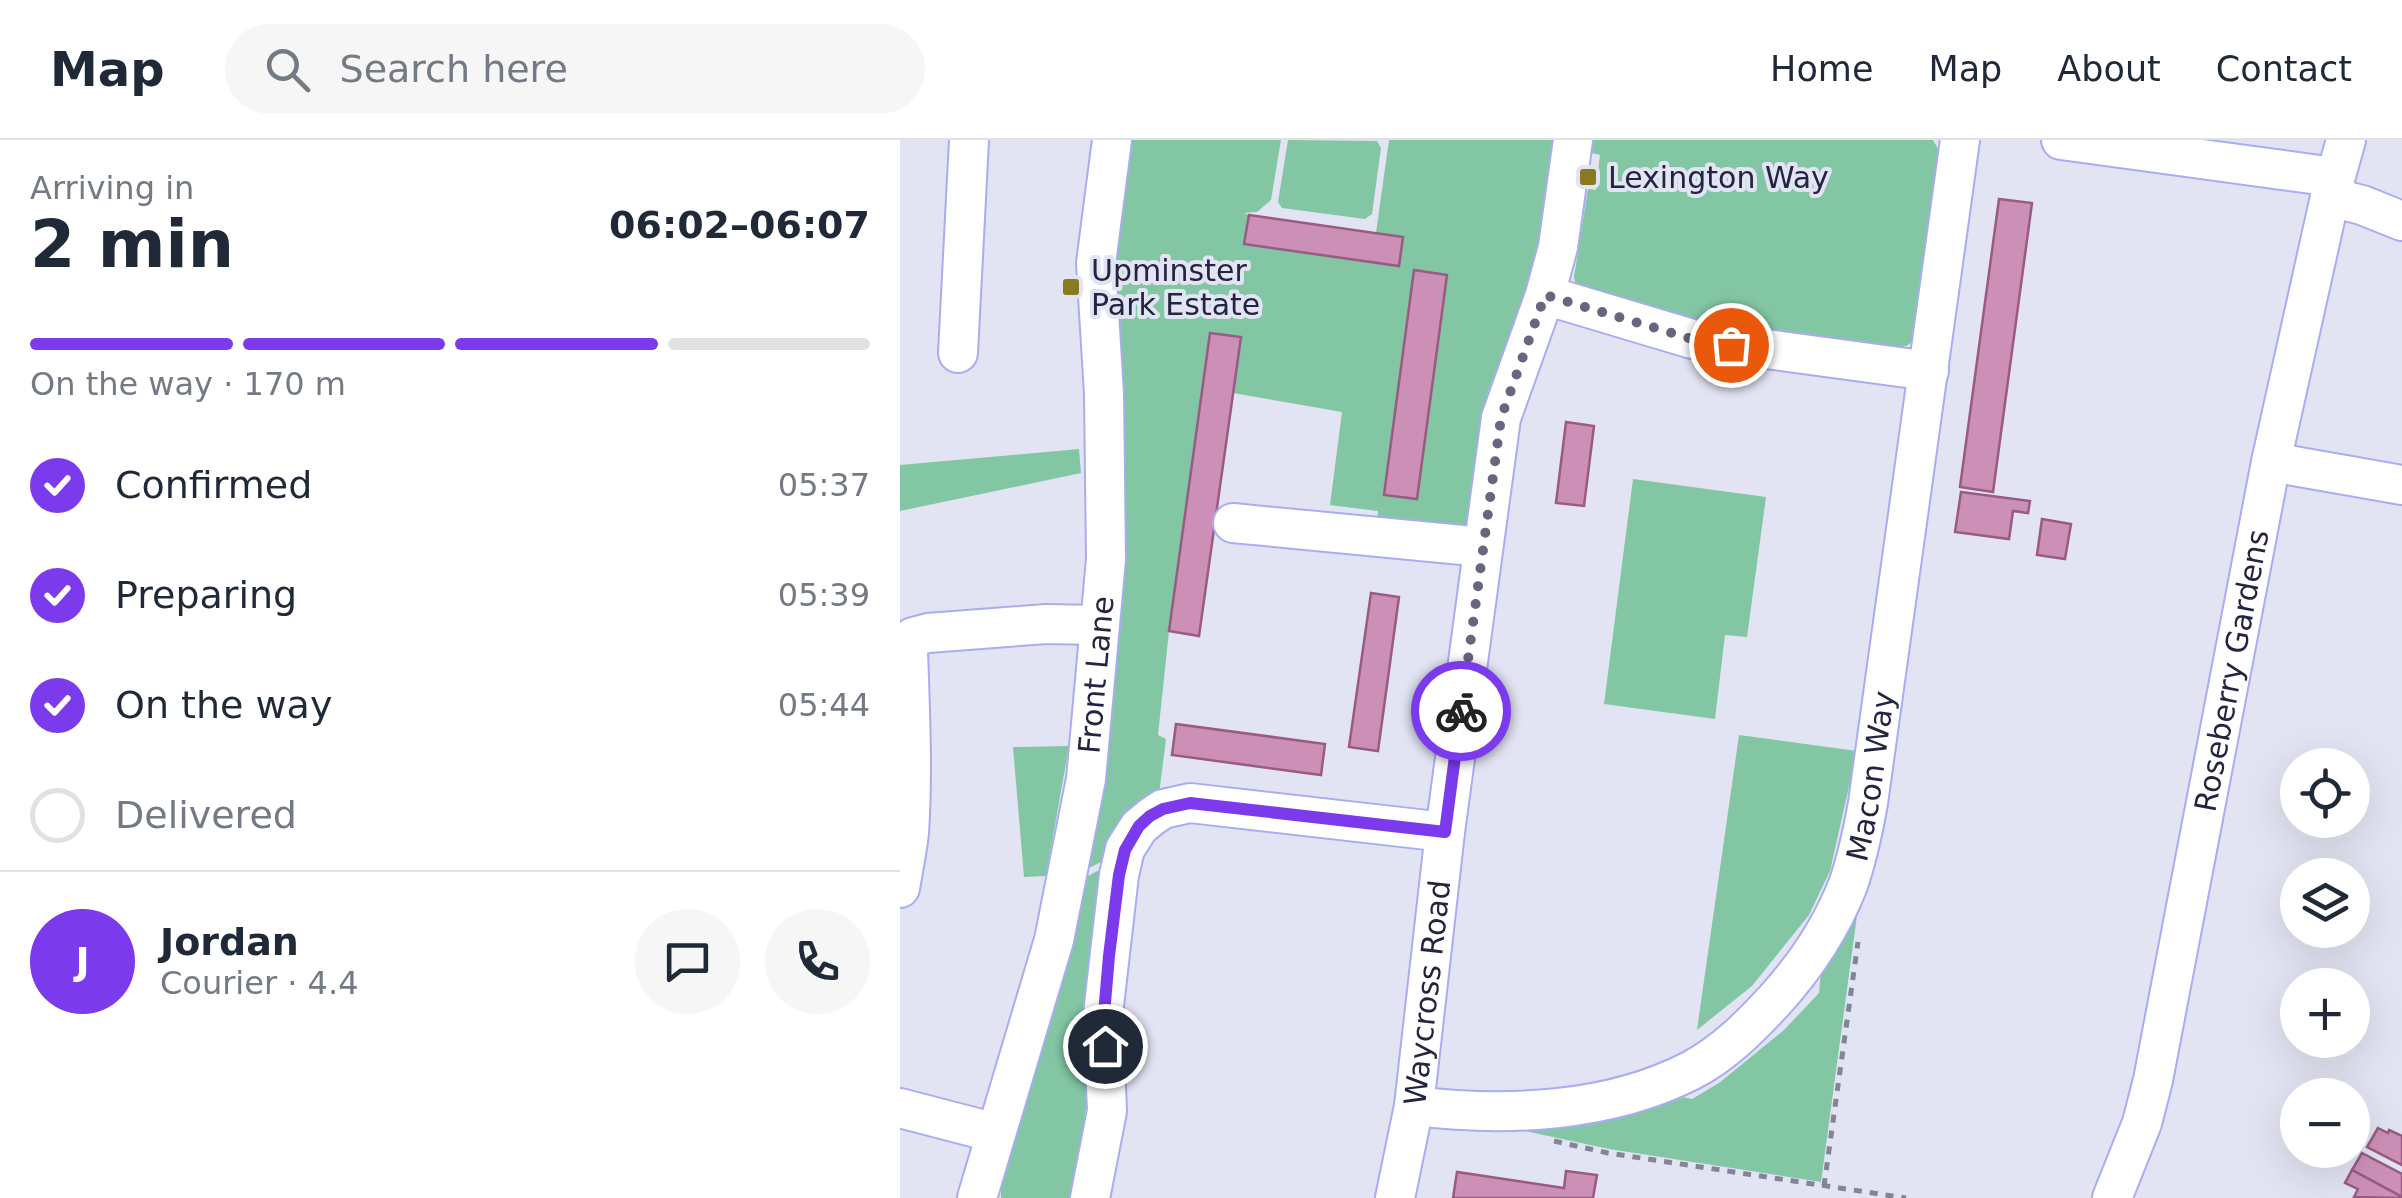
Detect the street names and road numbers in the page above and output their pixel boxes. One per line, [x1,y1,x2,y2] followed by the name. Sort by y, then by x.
[2187,527,2275,815] street label: Roseberry Gardens
[1071,595,1120,755] street label: Front Lane
[1839,689,1901,864] street label: Macon Way
[1397,878,1457,1107] street label: Waycross Road

